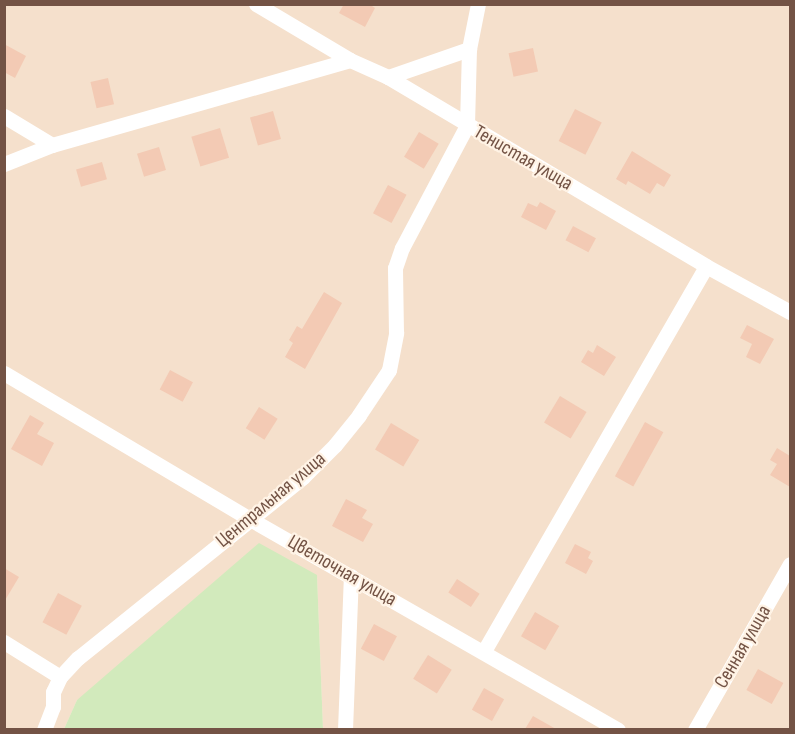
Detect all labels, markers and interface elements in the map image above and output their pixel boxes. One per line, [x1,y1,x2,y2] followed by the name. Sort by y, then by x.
[469,120,577,196] street label: Тенистая улица
[211,447,331,553] street label: Центральная улица
[283,530,401,612] street label: Цветочная улица
[710,601,776,693] street label: Сенная улица

